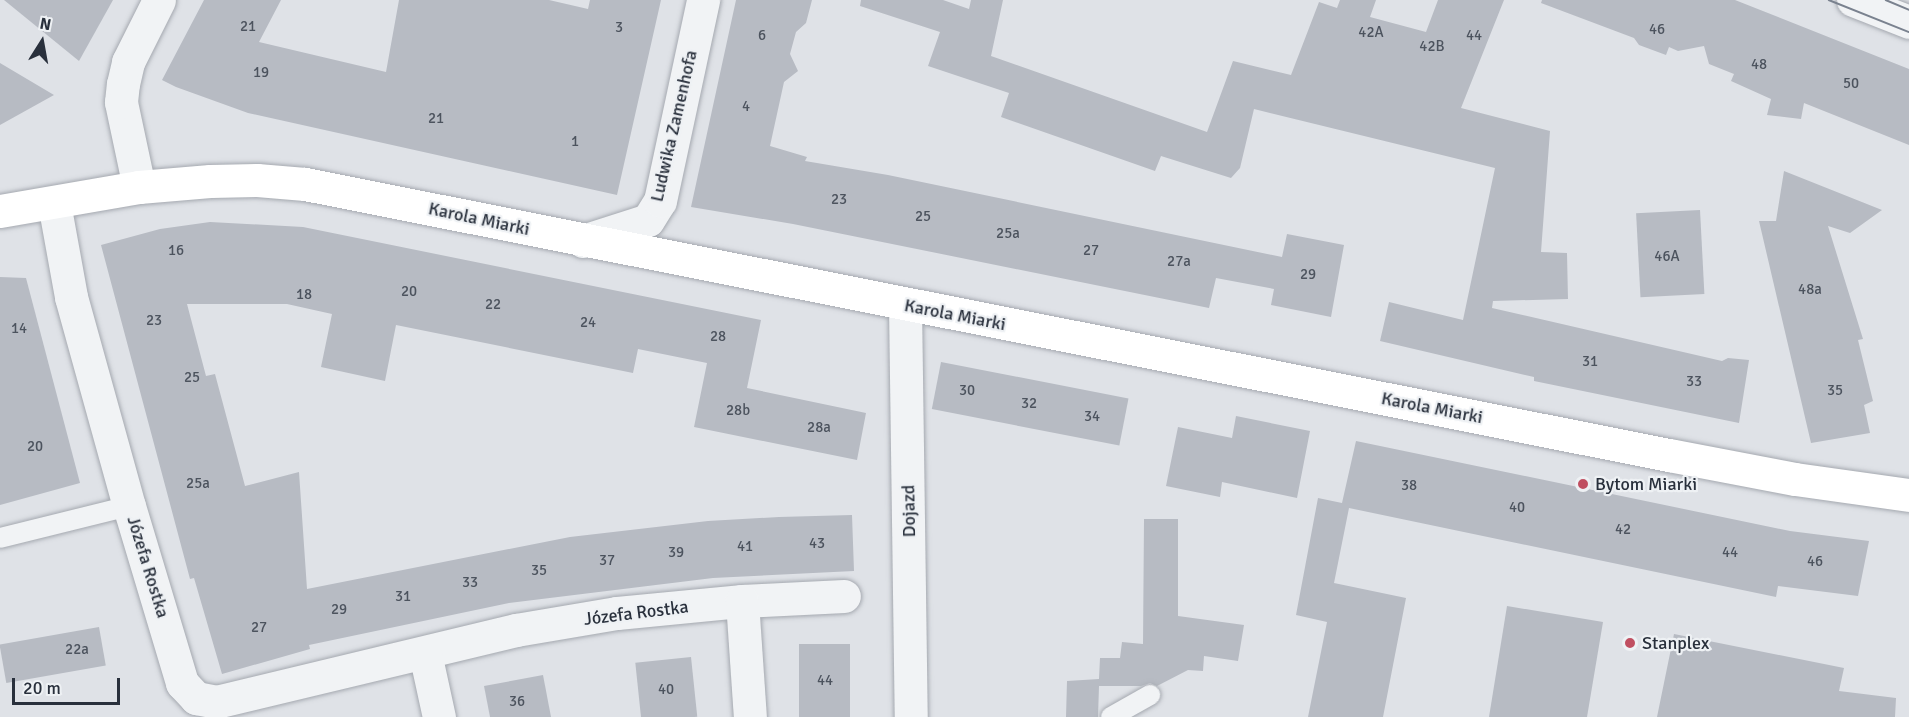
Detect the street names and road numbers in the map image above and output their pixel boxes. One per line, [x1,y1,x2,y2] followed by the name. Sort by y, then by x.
[646,48,702,204] street label: Ludwika Zamenhofa
[426,198,532,240] street label: Karola Miarki
[902,295,1008,335] street label: Karola Miarki
[1379,388,1485,428] street label: Karola Miarki
[898,484,920,538] street label: Dojazd
[122,513,174,621] street label: Józefa Rostka
[582,596,690,630] street label: Józefa Rostka

